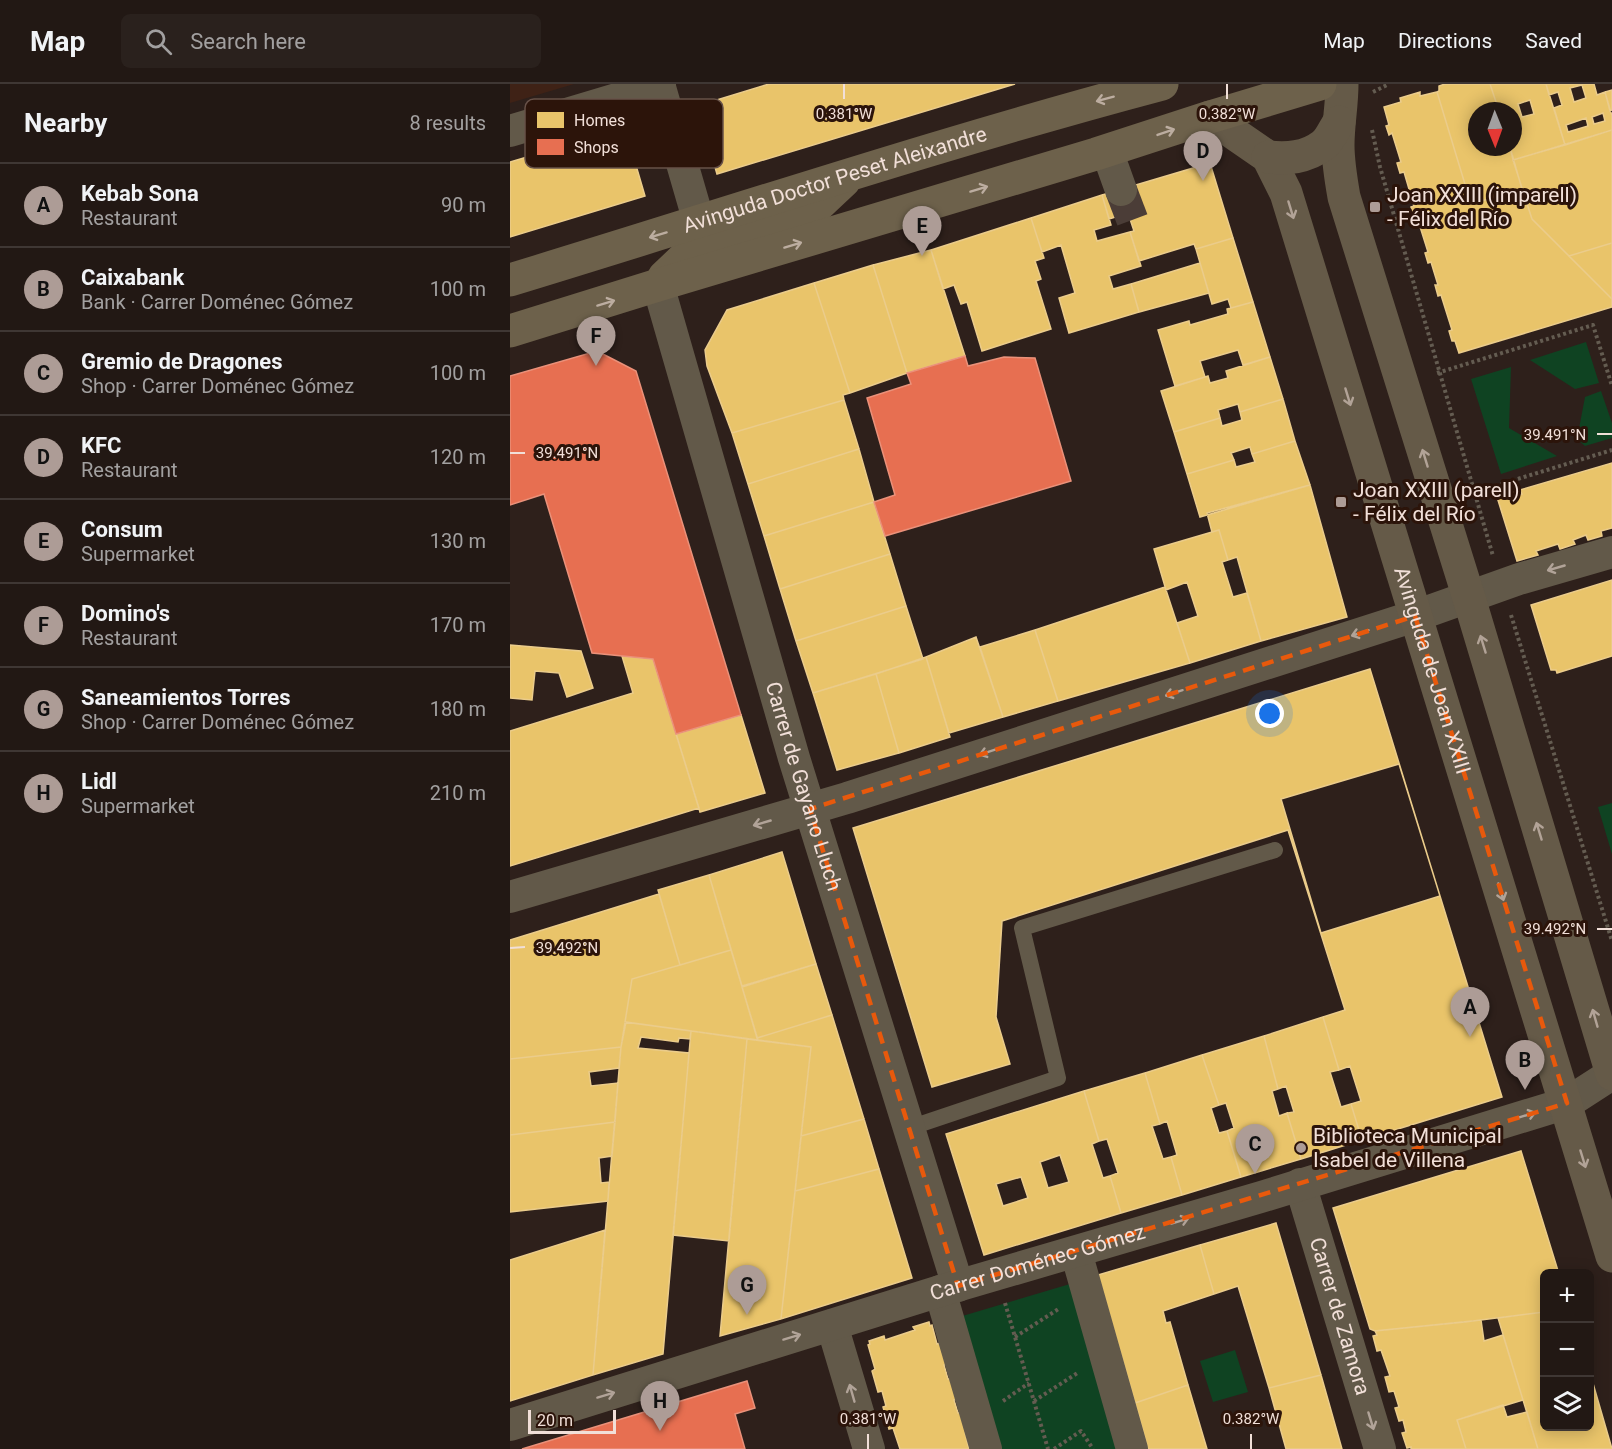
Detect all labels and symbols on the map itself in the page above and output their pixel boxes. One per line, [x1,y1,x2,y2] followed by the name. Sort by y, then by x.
[1096,94,1115,105] one-way arrow
[525,99,723,168] legend
[1468,102,1522,156] north arrow
[816,105,872,123] text: 0.381°W
[1199,105,1255,123] text: 0.382°W
[574,111,625,130] text: Homes
[680,122,990,238] street label: Avinguda Doctor Peset Aleixandre
[1156,125,1175,136] one-way arrow
[1184,132,1222,181] pin: D
[574,138,619,157] text: Shops
[969,183,988,194] one-way arrow
[1387,183,1577,231] place label: Joan XXIII (imparell) - Félix del Río
[1368,200,1382,214] marker: Joan XXIII (imparell) - Félix del Río
[1287,201,1298,220] one-way arrow
[902,206,942,256] pin: E
[649,230,668,241] one-way arrow
[783,239,802,250] one-way arrow
[596,297,615,308] one-way arrow
[576,316,616,366] pin: F
[1343,387,1354,406] one-way arrow
[1524,426,1586,444] text: 39.491°N
[536,444,598,462] text: 39.491°N
[1419,449,1430,468] one-way arrow
[1353,478,1519,526] place label: Joan XXIII (parell) - Félix del Río
[1334,495,1348,509] marker: Joan XXIII (parell) - Félix del Río
[1547,563,1566,574] one-way arrow
[1389,564,1475,777] street label: Avinguda de Joan XXIII
[1351,628,1370,639] one-way arrow
[1477,635,1488,654] one-way arrow
[761,679,847,894] street label: Carrer de Gayano Lluch
[1165,688,1184,699] one-way arrow
[1255,699,1284,728] your location
[979,748,998,759] one-way arrow
[753,818,772,829] one-way arrow
[1533,822,1544,841] one-way arrow
[1496,882,1507,901] one-way arrow
[1524,920,1586,938] text: 39.492°N
[536,939,598,957] text: 39.492°N
[1450,988,1490,1037] pin: A
[1589,1009,1601,1028] one-way arrow
[1506,1040,1544,1090] pin: B
[1518,1109,1537,1120] one-way arrow
[1236,1124,1274,1174] pin: C
[1313,1124,1502,1172] place label: Biblioteca Municipal Isabel de Villena
[1294,1141,1308,1155] marker: Biblioteca Municipal Isabel de Villena
[1578,1149,1589,1168] one-way arrow
[1170,1215,1189,1226] one-way arrow
[927,1220,1148,1305] street label: Carrer Doménec Gómez
[1305,1234,1375,1398] street label: Carrer de Zamora
[728,1266,766,1315] pin: G
[782,1331,801,1342] one-way arrow
[640,1382,680,1431] pin: H
[846,1384,857,1403] one-way arrow
[596,1389,615,1400] one-way arrow
[528,1407,616,1434] scale bar
[840,1410,896,1428] text: 0.381°W
[1223,1410,1279,1428] text: 0.382°W
[1366,1411,1377,1430] one-way arrow

